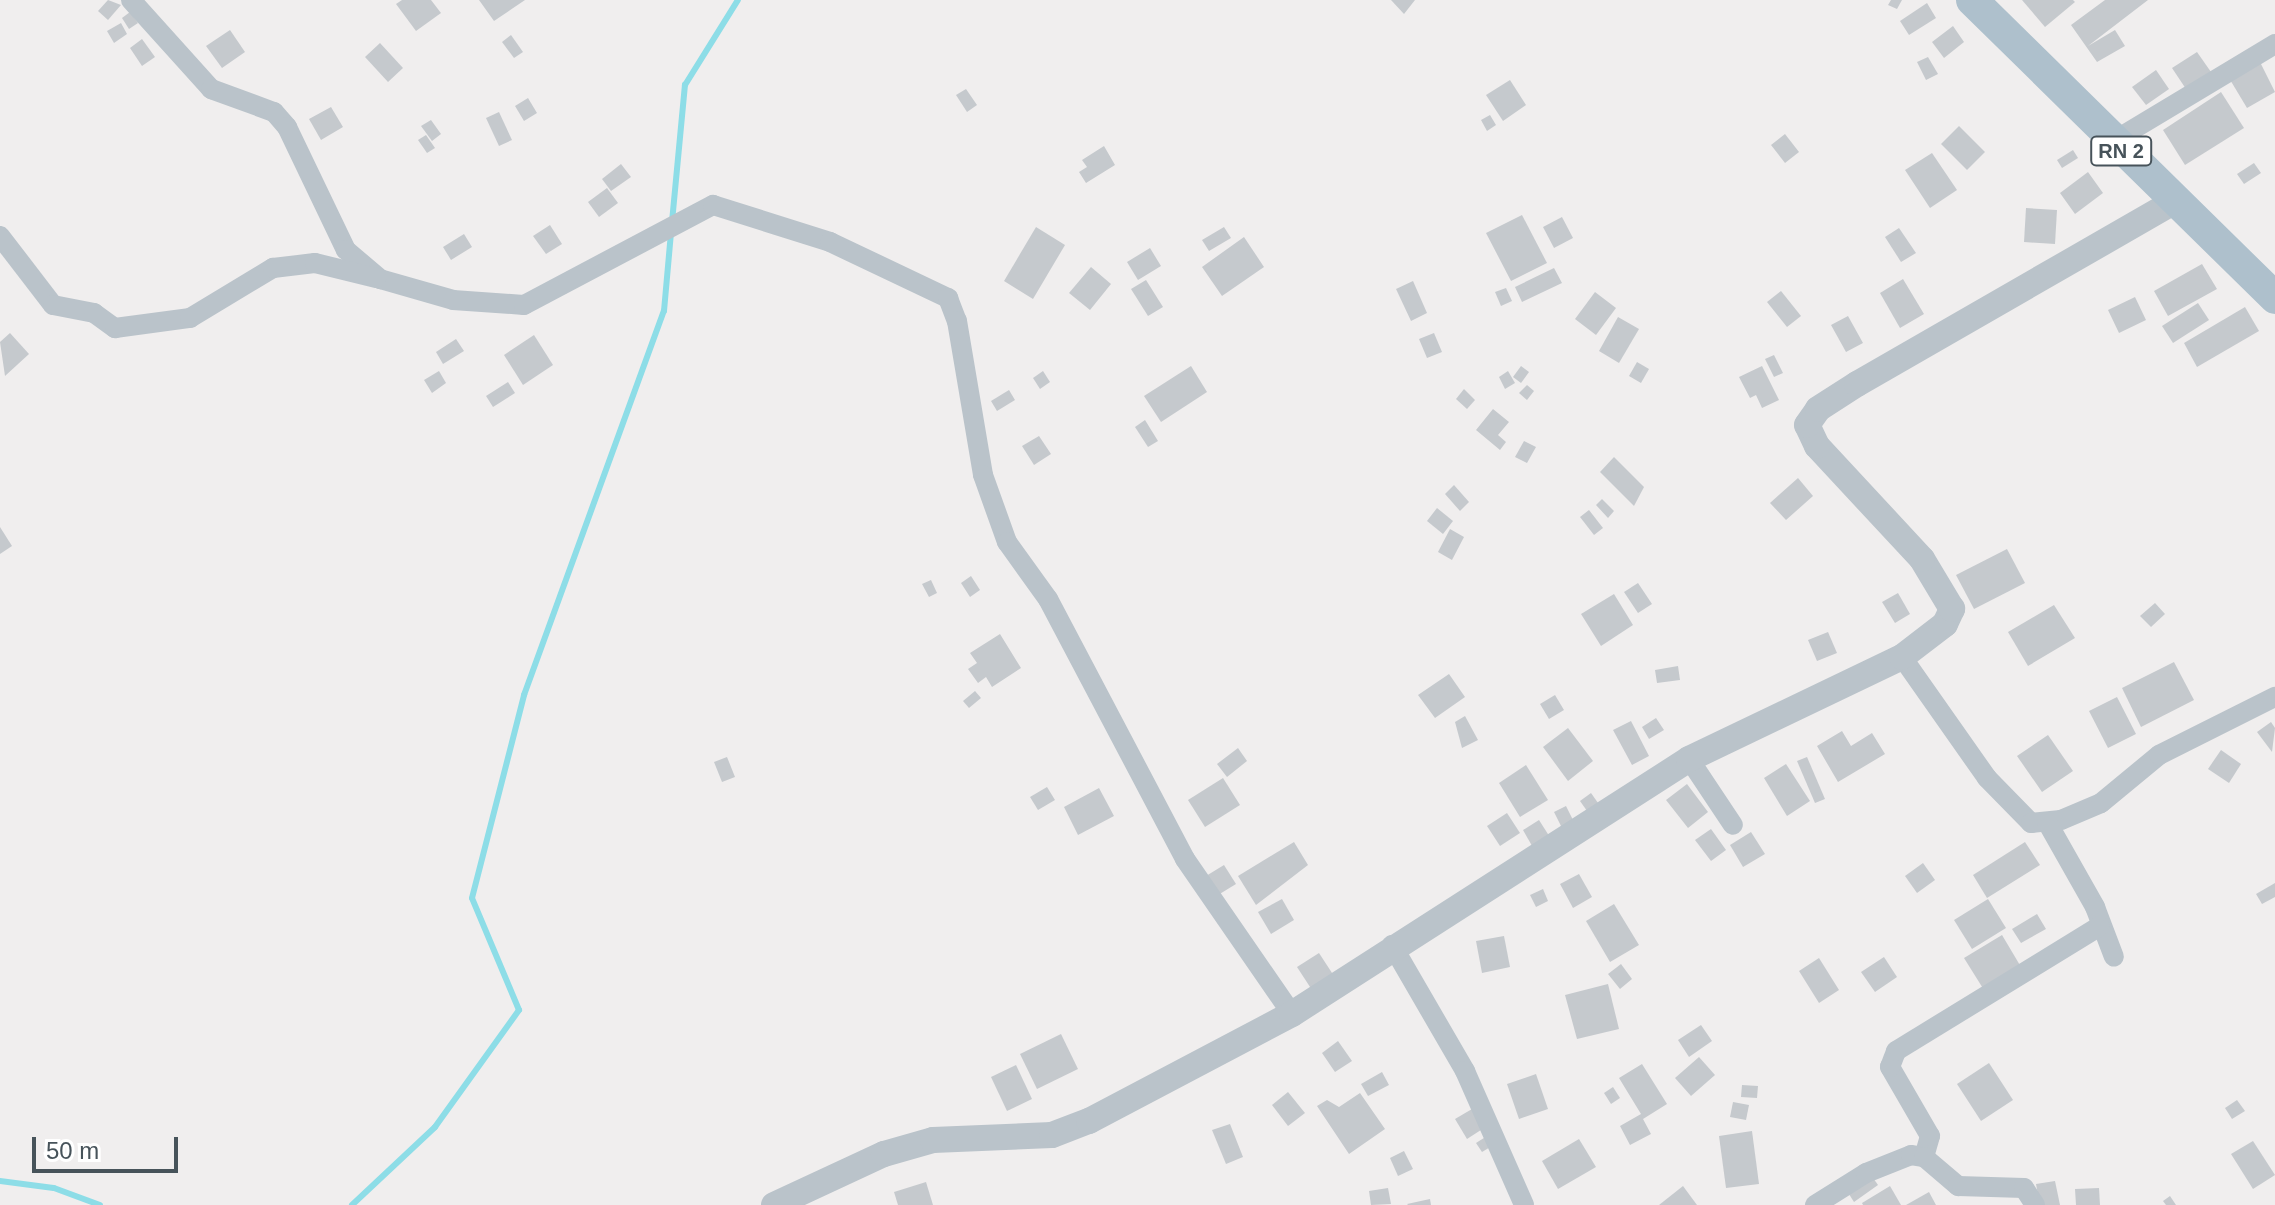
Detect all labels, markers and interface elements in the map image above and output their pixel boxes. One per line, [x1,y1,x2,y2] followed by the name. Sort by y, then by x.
[2089,135,2153,167] road number: RN 2
[36,1121,182,1171] scale bar
[46,1137,99,1164] text: 50 m

